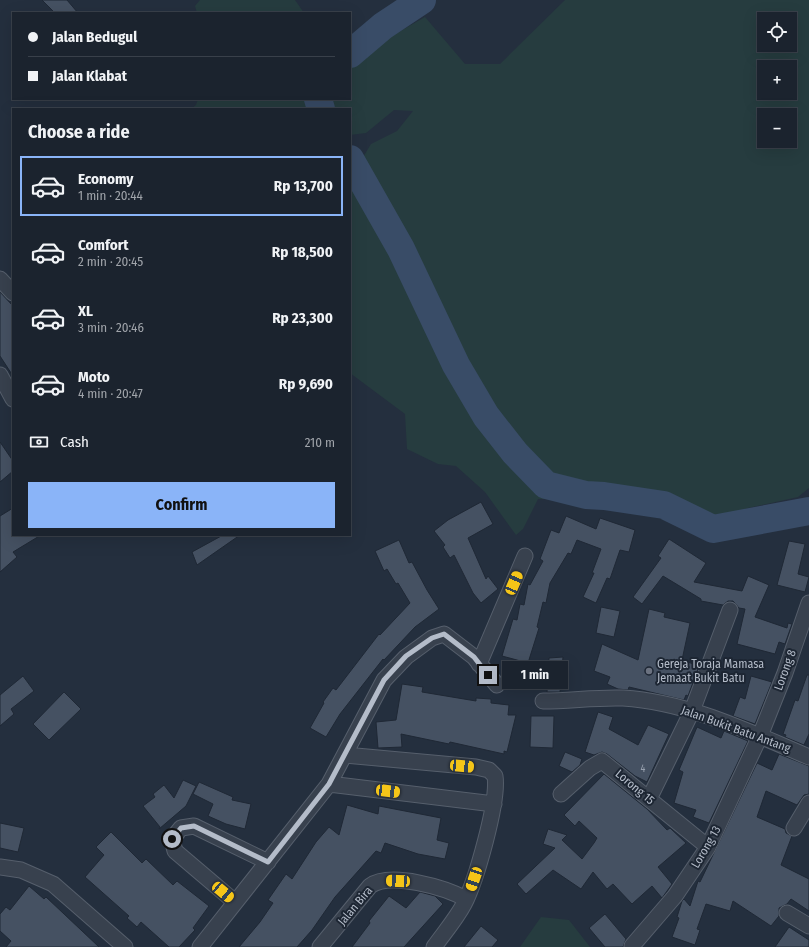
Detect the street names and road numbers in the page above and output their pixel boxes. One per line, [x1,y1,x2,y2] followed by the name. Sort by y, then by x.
[771,648,799,692] street label: Lorong 8
[680,703,793,755] street label: Jalan Bukit Batu Antang
[613,767,658,808] street label: Lorong 15
[688,823,724,871] street label: Lorong 13
[335,884,375,928] street label: Jalan Bira

